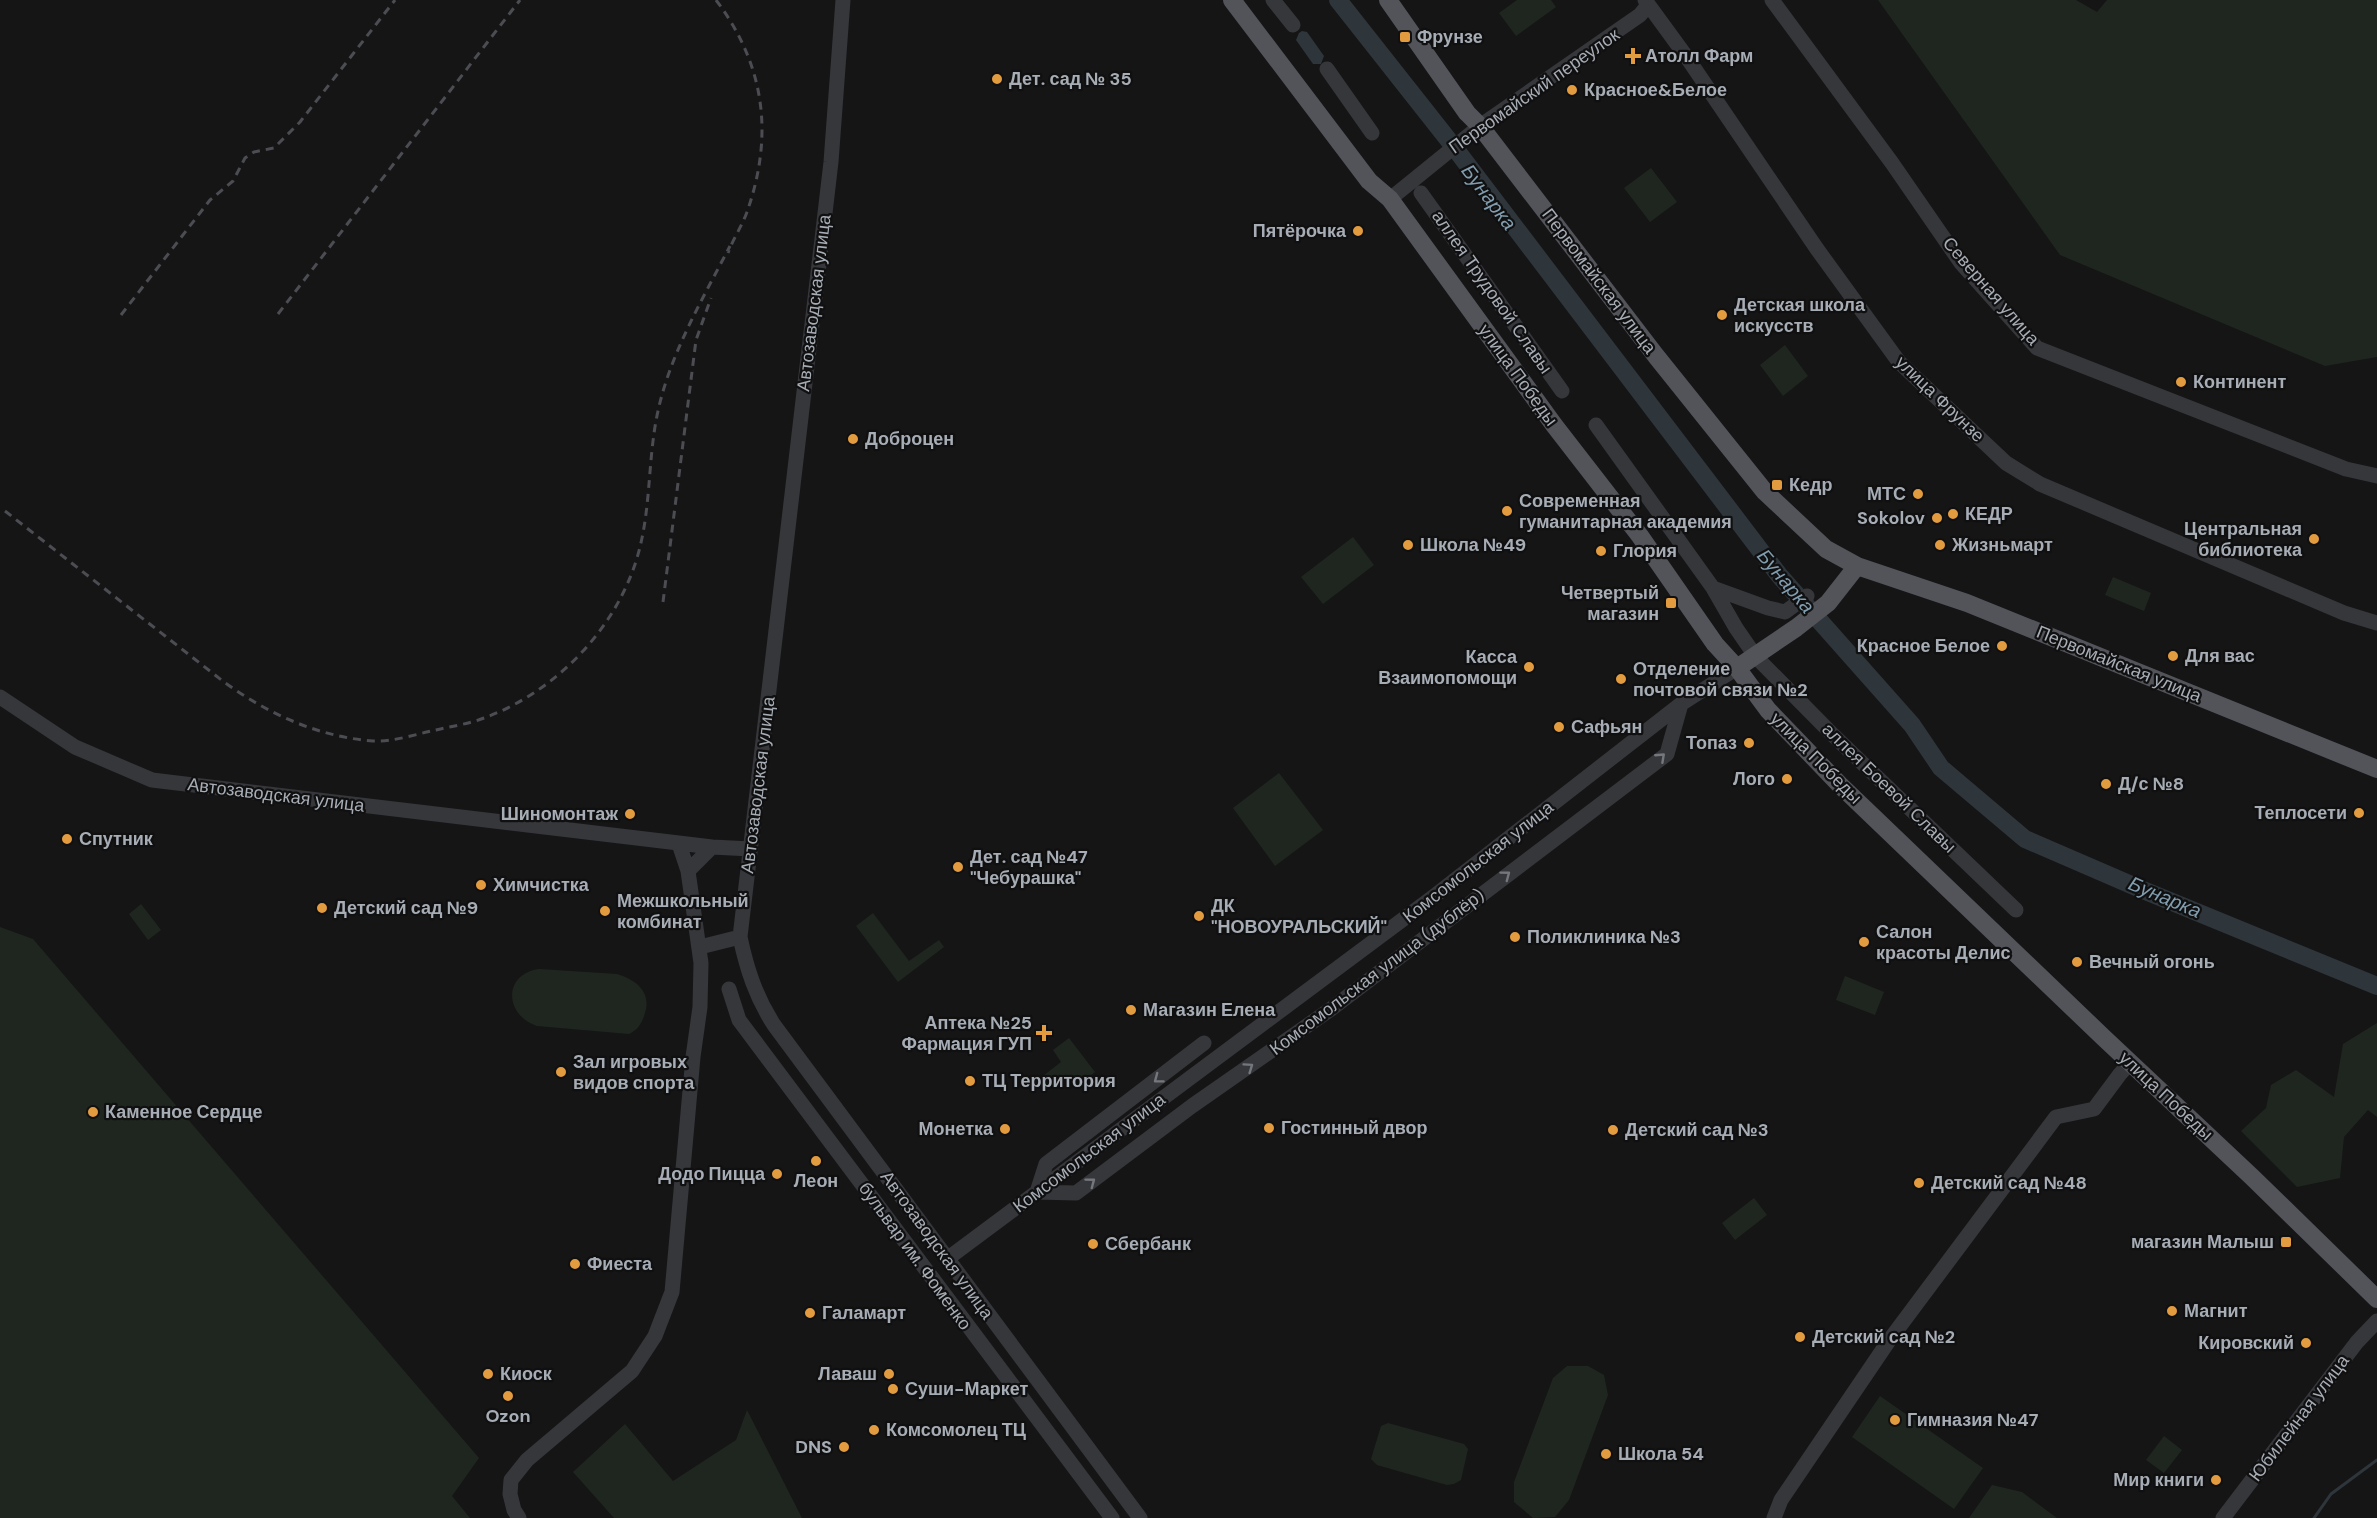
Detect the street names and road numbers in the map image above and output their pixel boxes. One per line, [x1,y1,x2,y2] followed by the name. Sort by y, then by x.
[1444,23,1624,159] street label: Первомайский переулок
[1536,203,1662,359] street label: Первомайская улица
[1426,205,1558,379] street label: аллея Трудовой Славы
[791,212,837,393] street label: Автозаводская улица
[1937,232,2045,351] street label: Северная улица
[1473,319,1563,431] street label: улица Победы
[1890,351,1990,447] street label: улица Фрунзе
[2033,620,2206,708] street label: Первомайская улица
[735,694,781,875] street label: Автозаводская улица
[1765,707,1867,809] street label: улица Победы
[1817,718,1961,858] street label: аллея Боевой Славы
[186,772,367,818] street label: Автозаводская улица
[1398,795,1559,928] street label: Комсомольская улица
[1265,883,1489,1061] street label: Комсомольская улица (дублёр)
[2114,1046,2218,1146] street label: улица Победы
[1008,1087,1171,1218] street label: Комсомольская улица
[875,1166,1000,1325] street label: Автозаводская улица
[853,1177,977,1335] street label: бульвар им. Фоменко
[2243,1349,2355,1486] street label: Юбилейная улица

